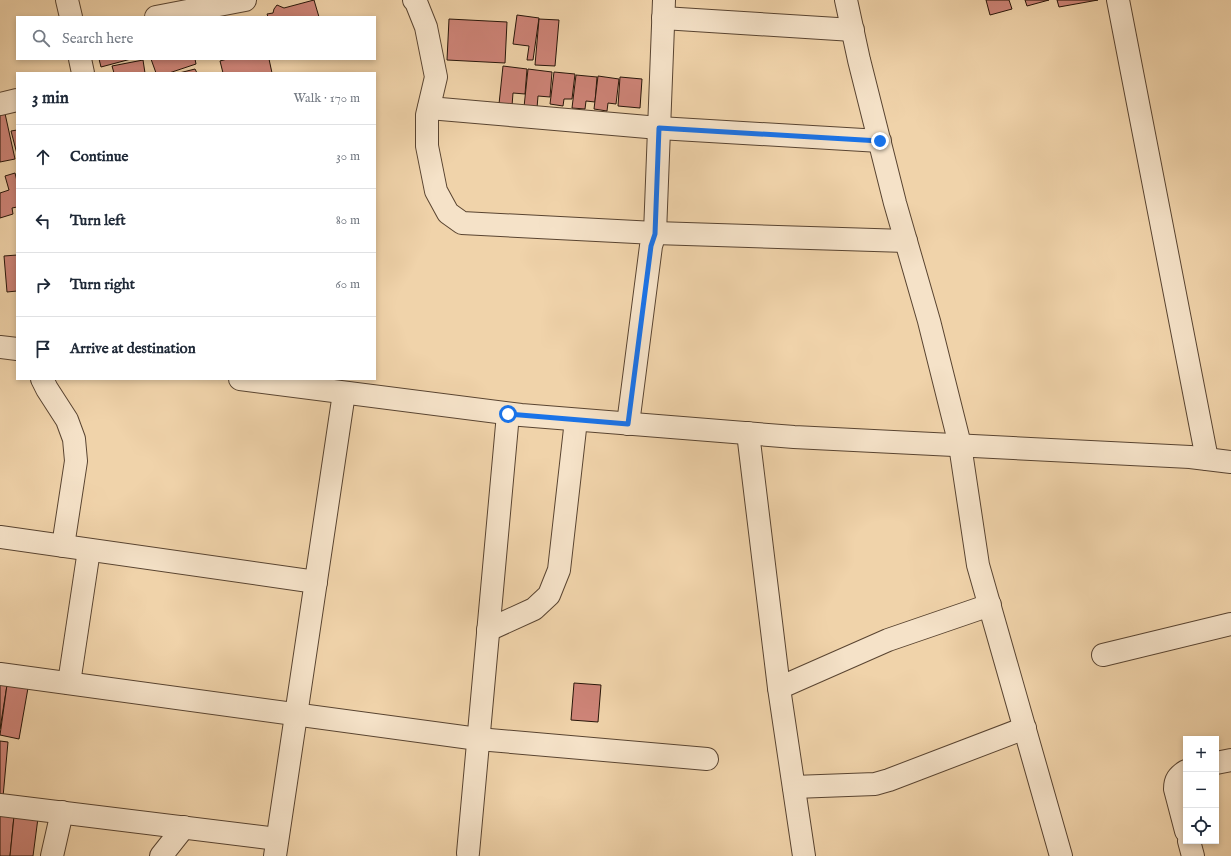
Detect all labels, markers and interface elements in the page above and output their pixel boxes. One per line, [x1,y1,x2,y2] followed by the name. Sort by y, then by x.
[16,16,376,60] search box
[30,27,52,49] icon: search
[62,29,133,48] text: Search here
[32,88,69,109] text: 3 min
[294,90,360,107] text: Walk · 170 m
[871,132,889,150] route end
[32,146,54,168] icon: ahead
[70,147,128,166] text: Continue
[336,148,360,165] text: 30 m
[32,210,54,232] icon: left
[70,211,126,230] text: Turn left
[336,212,360,229] text: 80 m
[32,274,54,296] icon: right
[70,275,135,294] text: Turn right
[335,276,360,293] text: 60 m
[32,338,54,360] icon: arrive
[70,339,196,358] text: Arrive at destination
[499,405,517,423] route start
[1183,736,1219,844] map controls
[1183,736,1219,772] button: +
[1183,772,1219,808] button: −
[1183,808,1219,844] button: locate

